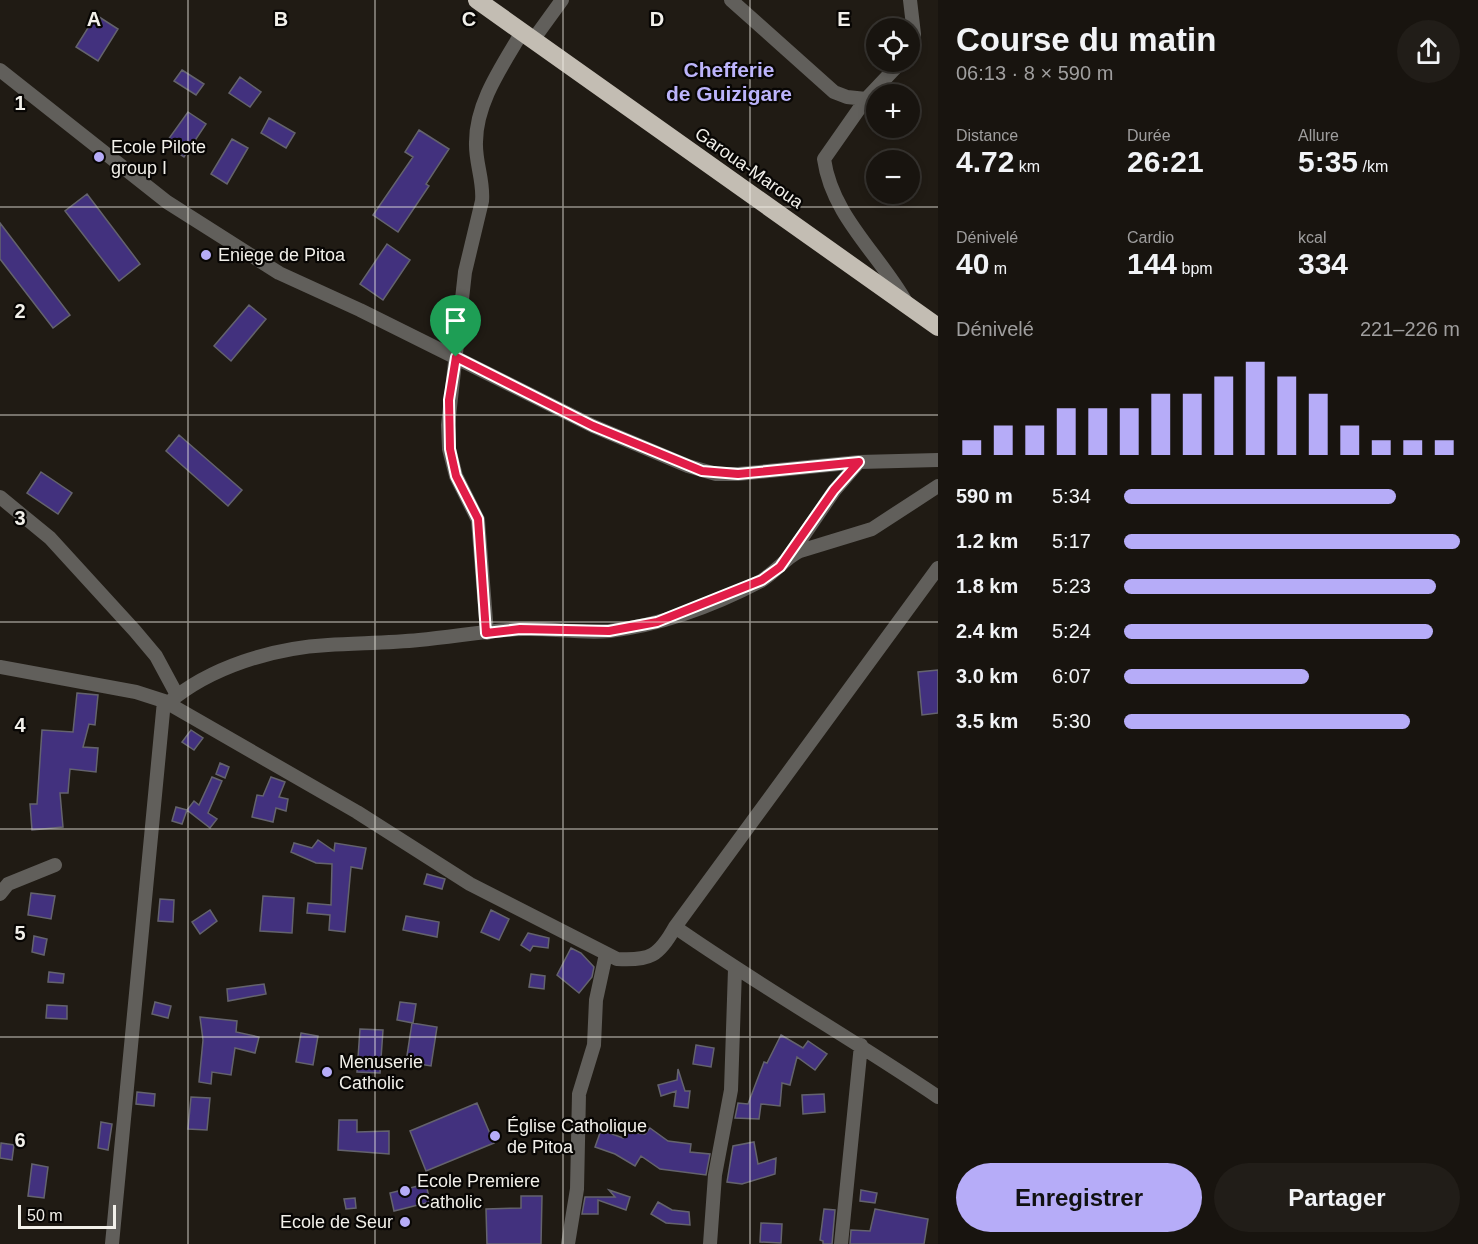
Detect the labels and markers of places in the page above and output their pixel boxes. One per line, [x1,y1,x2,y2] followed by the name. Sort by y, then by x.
[111,137,206,178] place label: Ecole Pilote group I
[92,150,106,164] marker: Ecole Pilote group I
[218,245,346,265] place label: Eniege de Pitoa
[199,248,213,262] marker: Eniege de Pitoa
[430,295,481,357] pin
[339,1052,423,1093] place label: Menuserie Catholic
[320,1065,334,1079] marker: Menuserie Catholic
[507,1116,647,1157] place label: Église Catholique de Pitoa
[488,1129,502,1143] marker: Église Catholique de Pitoa
[417,1171,540,1212] place label: Ecole Premiere Catholic
[398,1184,412,1198] marker: Ecole Premiere Catholic
[280,1212,393,1232] place label: Ecole de Seur
[398,1215,412,1229] marker: Ecole de Seur

